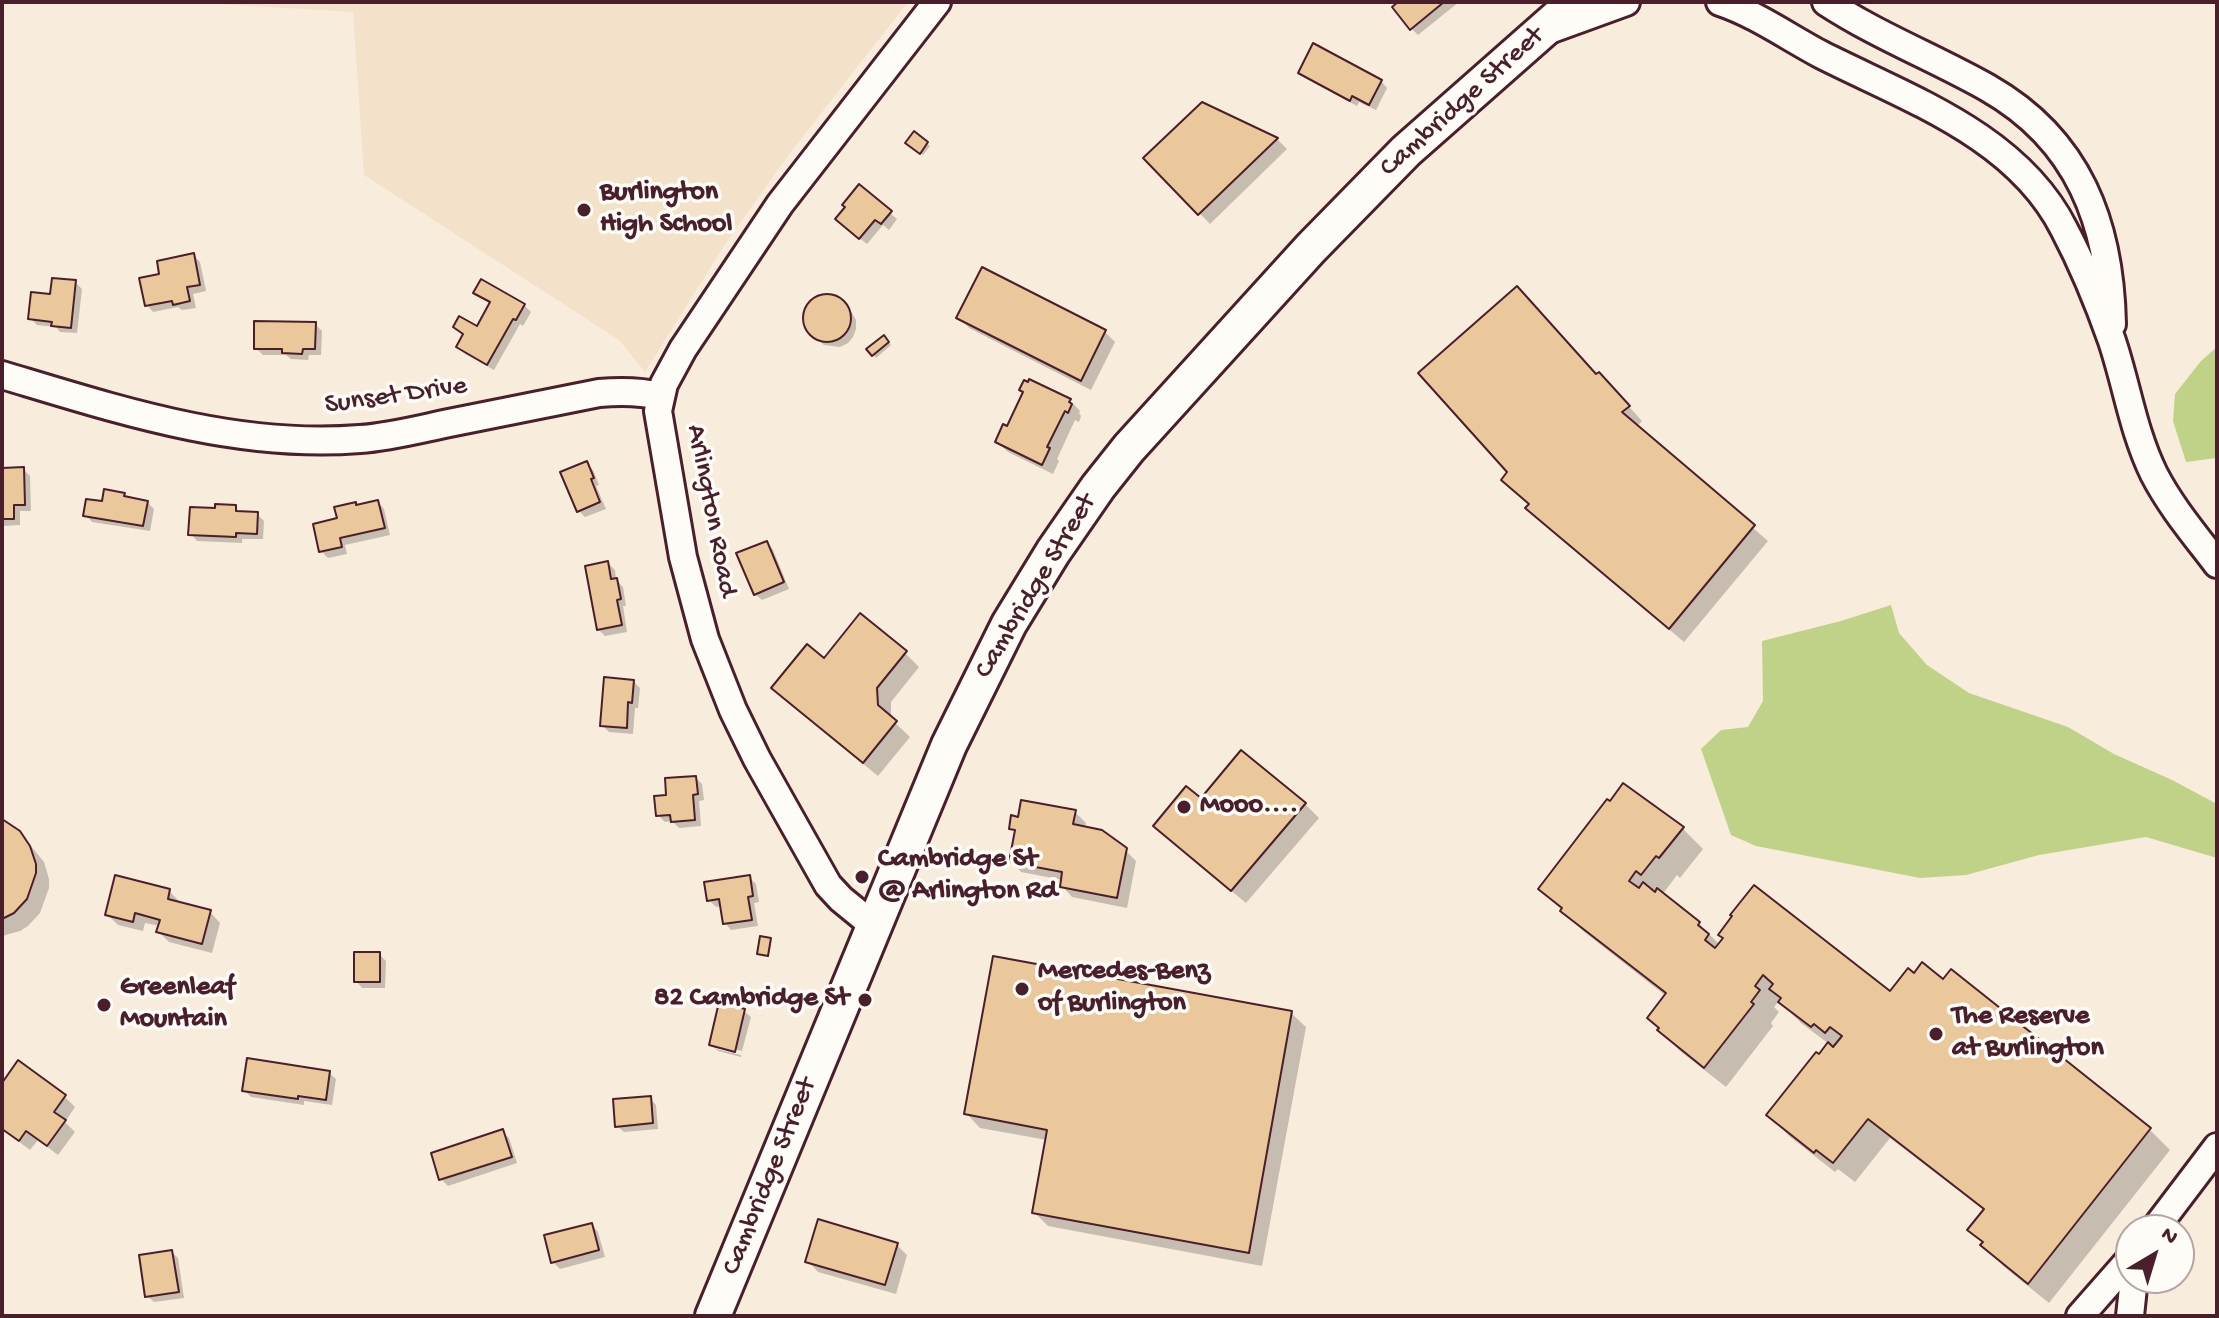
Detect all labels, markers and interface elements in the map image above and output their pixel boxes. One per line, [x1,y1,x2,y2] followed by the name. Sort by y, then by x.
[1374,20,1552,186] street label: Cambridge Street
[600,177,732,243] place label: Burlington High School
[575,201,593,219] marker: Burlington High School
[323,370,469,424] street label: Sunset Drive
[677,422,743,600] street label: Arlington Road
[969,489,1105,685] street label: Cambridge Street
[1200,790,1298,824] place label: Mooo....
[1175,798,1193,816] marker: Mooo....
[878,844,1057,910] place label: Cambridge St @ Arlington Rd
[853,868,871,886] marker: Cambridge St @ Arlington Rd
[1038,956,1210,1022] place label: Mercedes-Benz of Burlington
[120,972,235,1038] place label: Greenleaf Mountain
[1013,980,1031,998] marker: Mercedes-Benz of Burlington
[654,983,849,1017] place label: 82 Cambridge St
[856,991,874,1009] marker: 82 Cambridge St
[95,996,113,1014] marker: Greenleaf Mountain
[1952,1001,2104,1067] place label: The Reserve at Burlington
[1927,1025,1945,1043] marker: The Reserve at Burlington
[716,1074,826,1280] street label: Cambridge Street
[2115,1214,2195,1294] north arrow
[2155,1222,2182,1251] text: N

